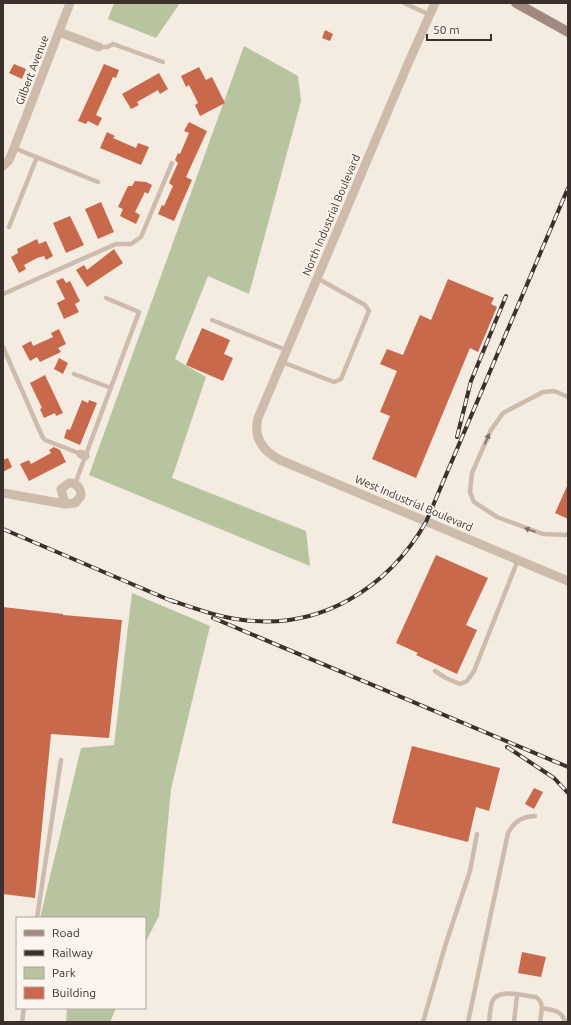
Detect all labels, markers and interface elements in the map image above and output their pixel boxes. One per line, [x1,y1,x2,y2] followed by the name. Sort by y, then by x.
[427,16,491,42] scale bar
[433,23,460,36] text: 50 m
[13,34,51,106] street label: Gilbert Avenue
[300,153,362,277] street label: North Industrial Boulevard
[484,433,490,444] one-way arrow
[353,473,475,533] street label: West Industrial Boulevard
[523,526,535,532] one-way arrow
[16,917,146,1009] legend
[52,926,80,939] text: Road
[52,946,93,959] text: Railway
[52,966,76,979] text: Park
[52,986,96,999] text: Building

